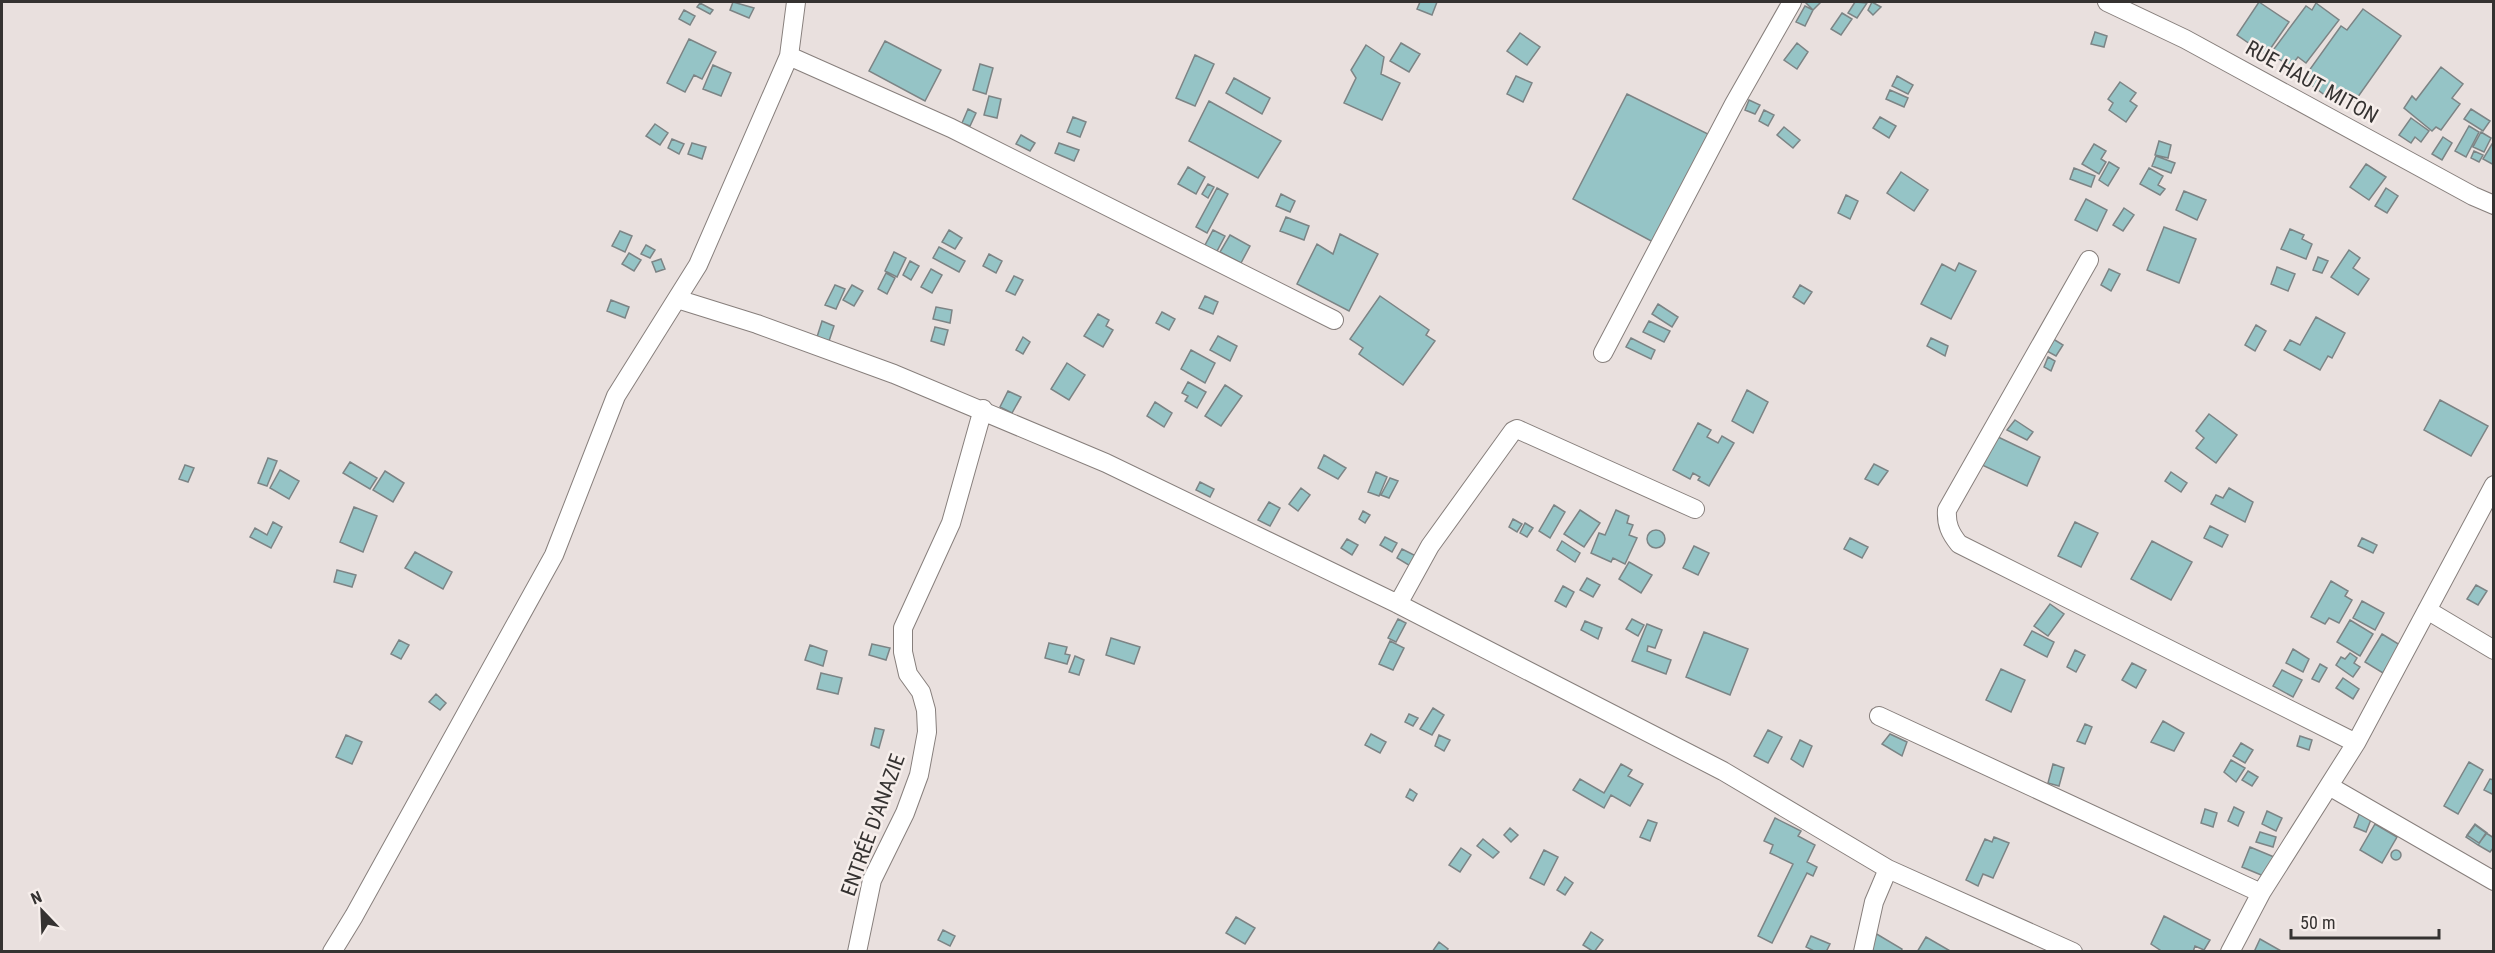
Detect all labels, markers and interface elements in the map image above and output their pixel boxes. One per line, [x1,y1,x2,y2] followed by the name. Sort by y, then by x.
[2242,36,2382,128] street label: RUE HAUT MITON
[836,751,910,899] street label: ENTRÉE D'ANAZIE
[12,881,72,941] north arrow
[28,887,45,908] text: N
[2291,902,2440,940] scale bar
[2300,912,2335,933] text: 50 m

